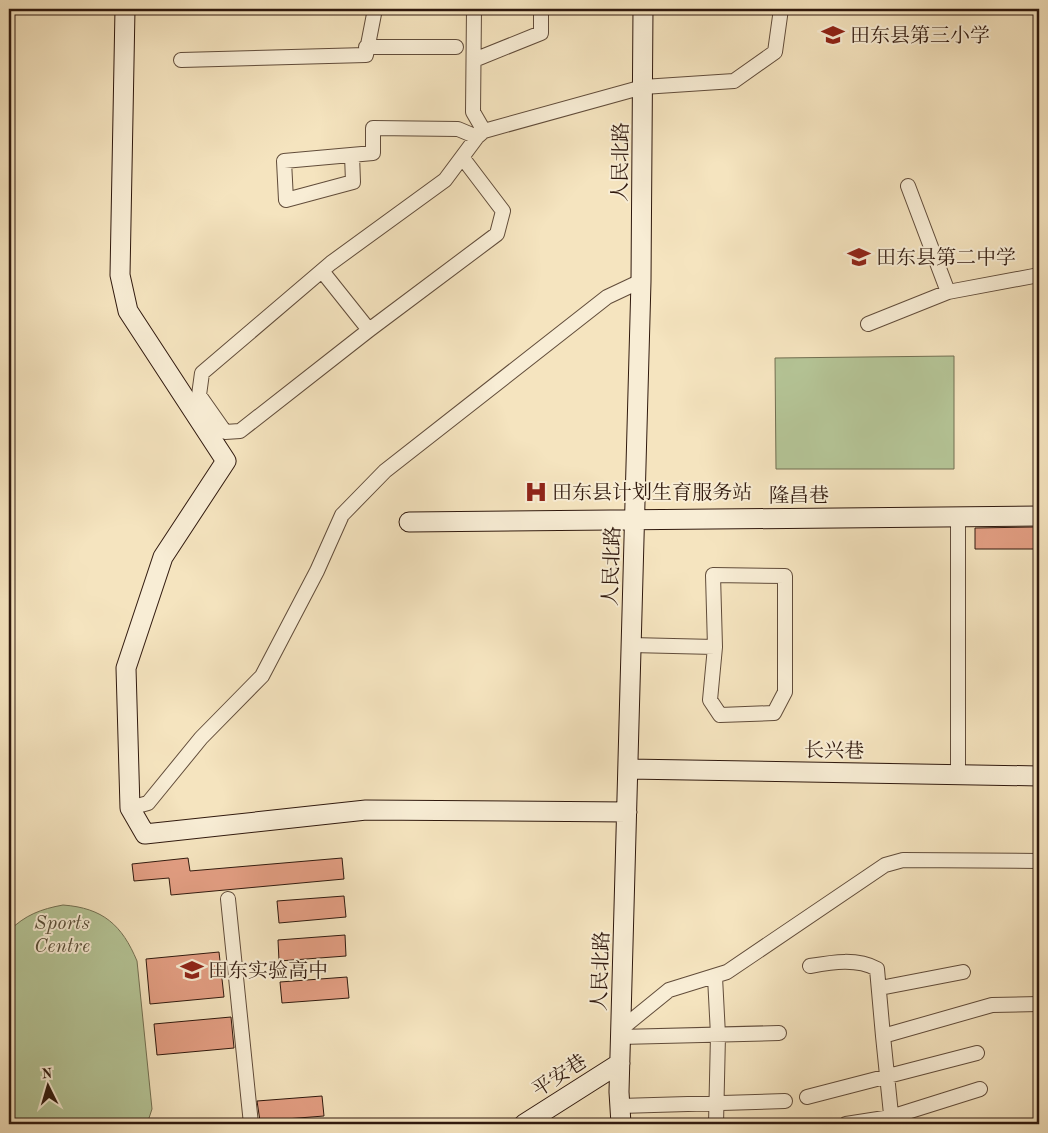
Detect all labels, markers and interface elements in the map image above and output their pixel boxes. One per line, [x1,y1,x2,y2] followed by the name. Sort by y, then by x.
[820,22,846,48] school or university icon: 田东县第三小学
[850,25,990,47] place label: 田东县第三小学
[609,122,633,202] street label: 人民北路
[846,244,872,270] school or university icon: 田东县第二中学
[876,247,1016,269] place label: 田东县第二中学
[523,479,549,505] hospital icon: 田东县计划生育服务站
[552,481,752,504] place label: 田东县计划生育服务站
[769,485,829,507] street label: 隆昌巷
[600,526,624,606] street label: 人民北路
[804,739,864,763] street label: 长兴巷
[34,914,90,957] park label: Sports Centre
[589,931,613,1011] street label: 人民北路
[179,957,205,983] school or university icon: 田东实验高中
[208,960,328,982] place label: 田东实验高中
[528,1050,591,1101] street label: 平安巷
[22,1060,72,1110] north arrow
[41,1067,53,1081] text: N

